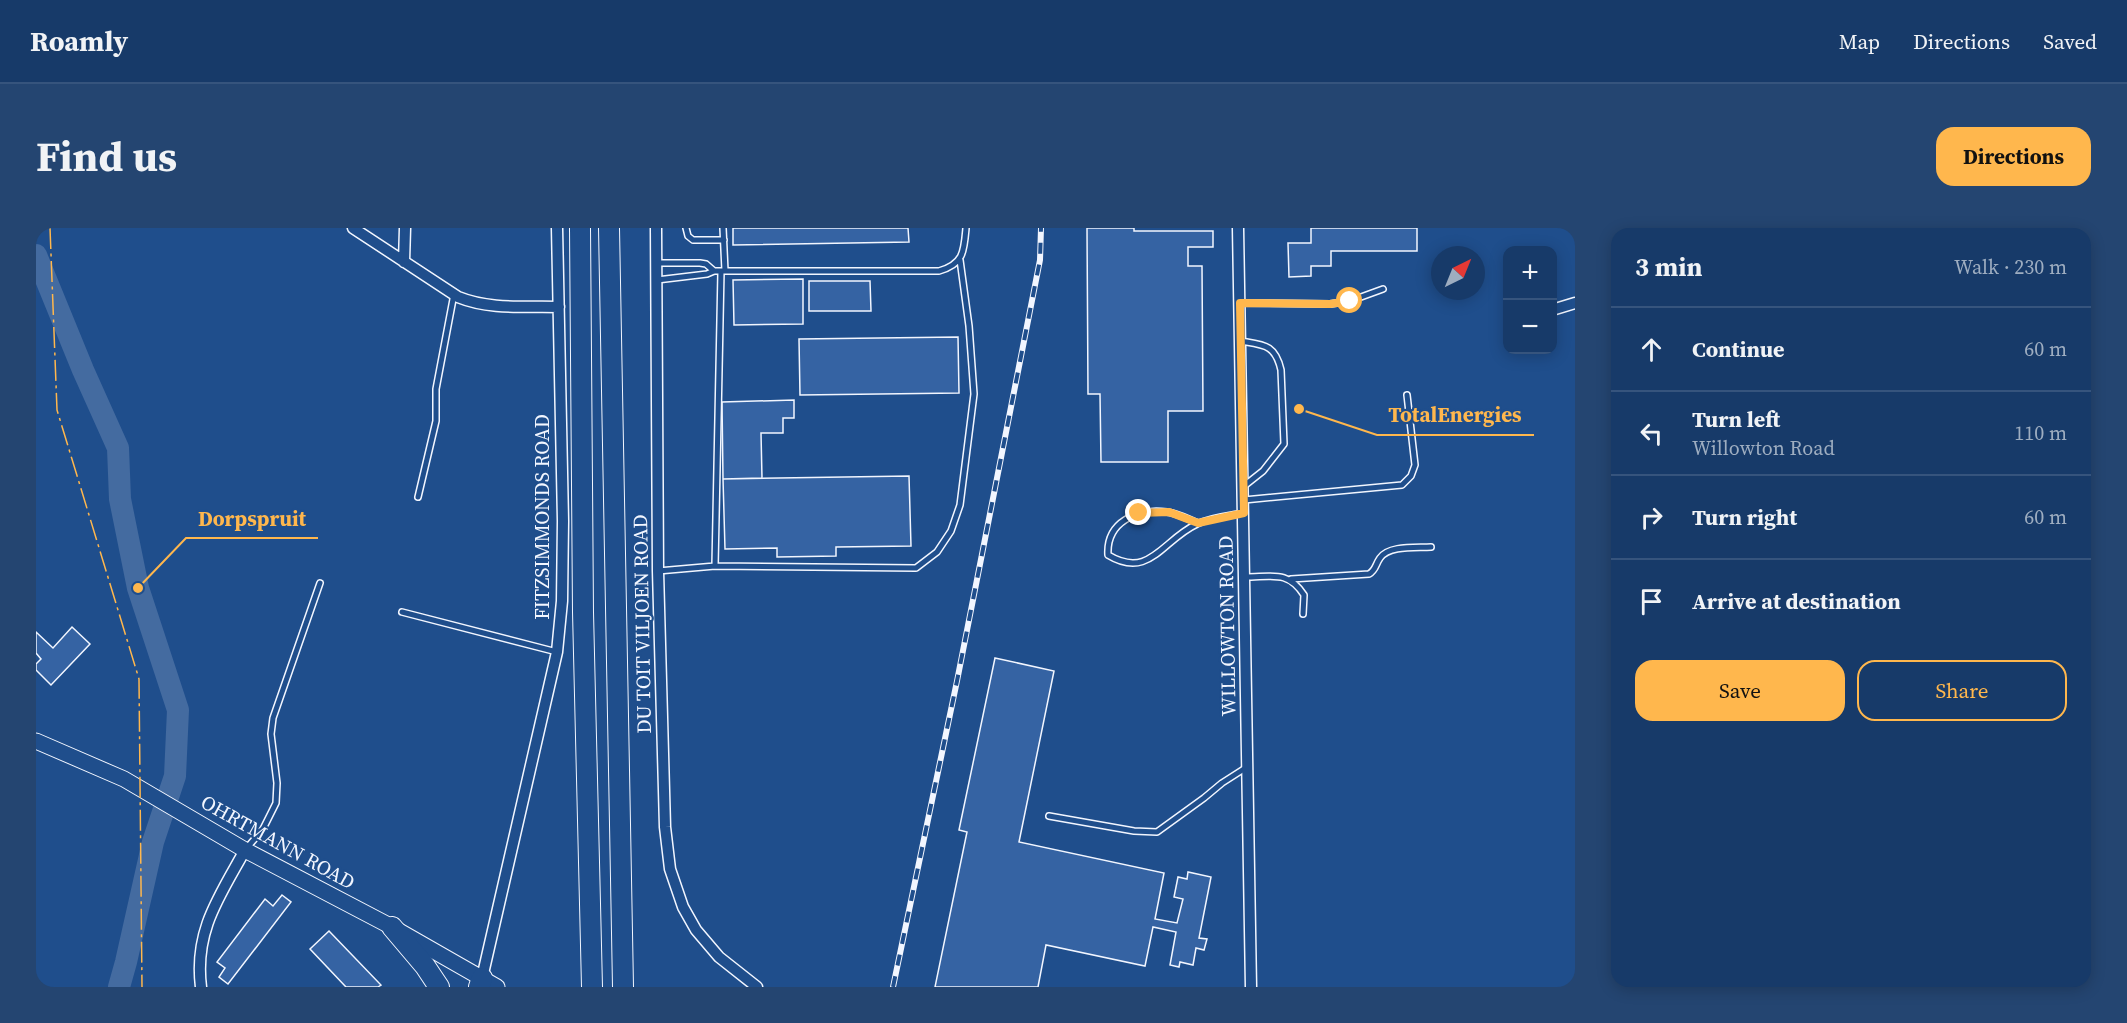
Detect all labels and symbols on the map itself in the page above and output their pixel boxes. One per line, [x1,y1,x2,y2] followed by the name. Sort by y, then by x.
[1431,246,1485,300] north arrow
[1336,287,1362,313] route start
[1377,396,1534,435] callout: TotalEnergies
[1388,400,1522,429] text: TotalEnergies
[528,414,556,620] street label: FITZSIMMONDS ROAD
[186,499,318,538] callout: Dorpspruit
[1125,499,1151,525] route end
[198,504,307,533] text: Dorpspruit
[626,514,658,734] street label: DU TOIT VILJOEN ROAD
[1211,535,1243,717] street label: WILLOWTON ROAD
[196,788,360,896] street label: OHRTMANN ROAD

